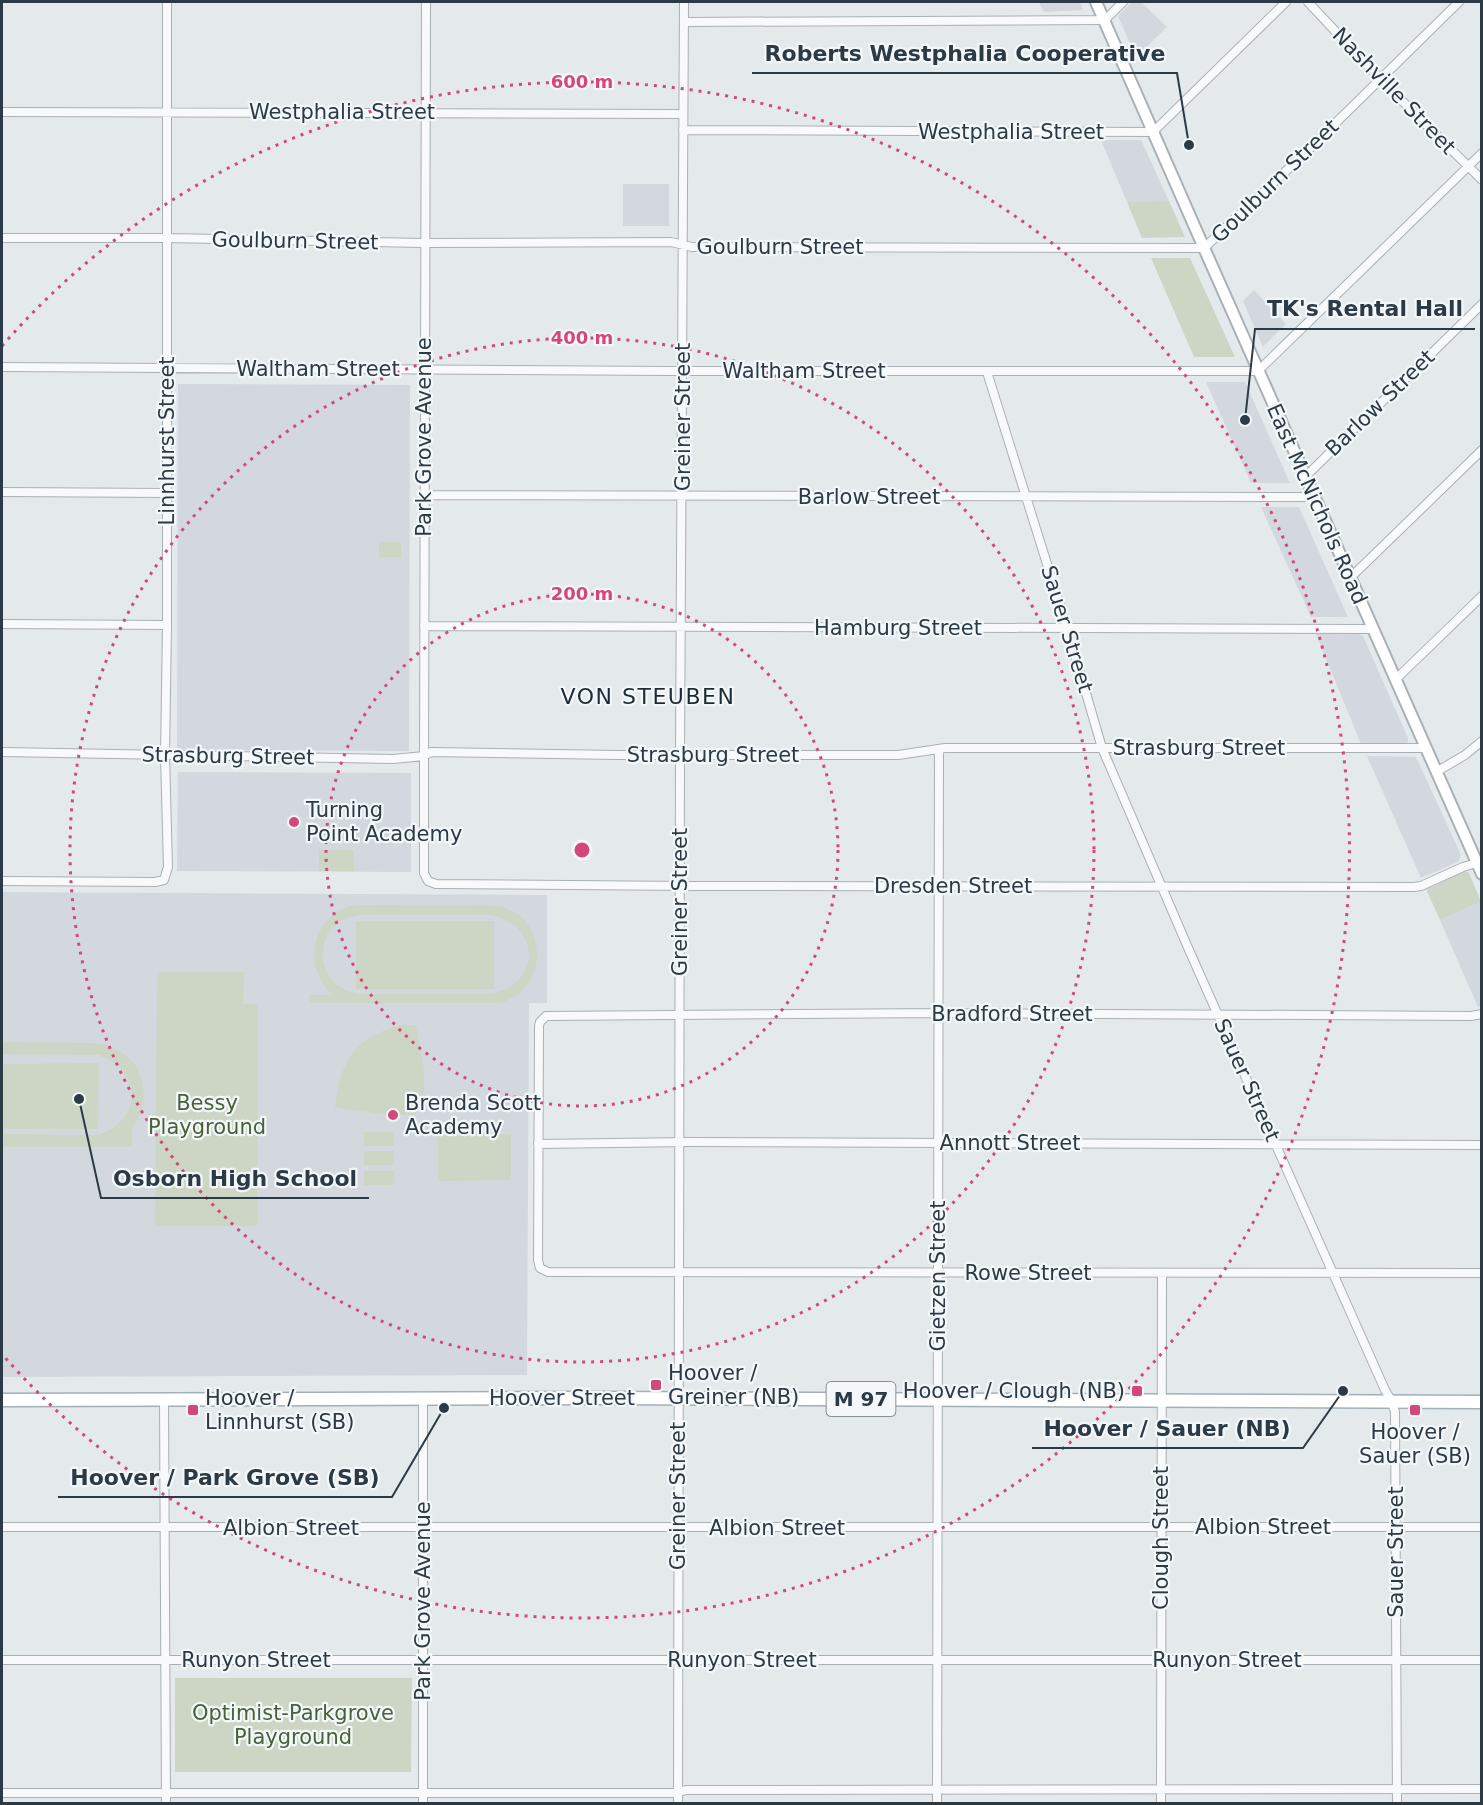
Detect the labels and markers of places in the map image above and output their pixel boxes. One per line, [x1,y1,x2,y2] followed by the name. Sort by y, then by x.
[752,33,1177,73] callout: Roberts Westphalia Cooperative
[1255,289,1475,329] callout: TK's Rental Hall
[305,798,462,846] place label: Turning Point Academy
[287,815,301,829] marker: Turning Point Academy
[572,840,592,860] centre of rings
[405,1091,541,1139] place label: Brenda Scott Academy
[386,1108,400,1122] marker: Brenda Scott Academy
[101,1158,369,1198] callout: Osborn High School
[668,1361,799,1409] place label: Hoover / Greiner (NB)
[649,1378,663,1392] marker: Hoover / Greiner (NB)
[903,1379,1125,1403] place label: Hoover / Clough (NB)
[1130,1384,1144,1398] marker: Hoover / Clough (NB)
[205,1386,354,1434] place label: Hoover / Linnhurst (SB)
[186,1403,200,1417] marker: Hoover / Linnhurst (SB)
[1408,1403,1422,1417] marker: Hoover / Sauer (SB)
[1032,1408,1303,1448] callout: Hoover / Sauer (NB)
[1359,1420,1471,1468] place label: Hoover / Sauer (SB)
[58,1457,392,1497] callout: Hoover / Park Grove (SB)

